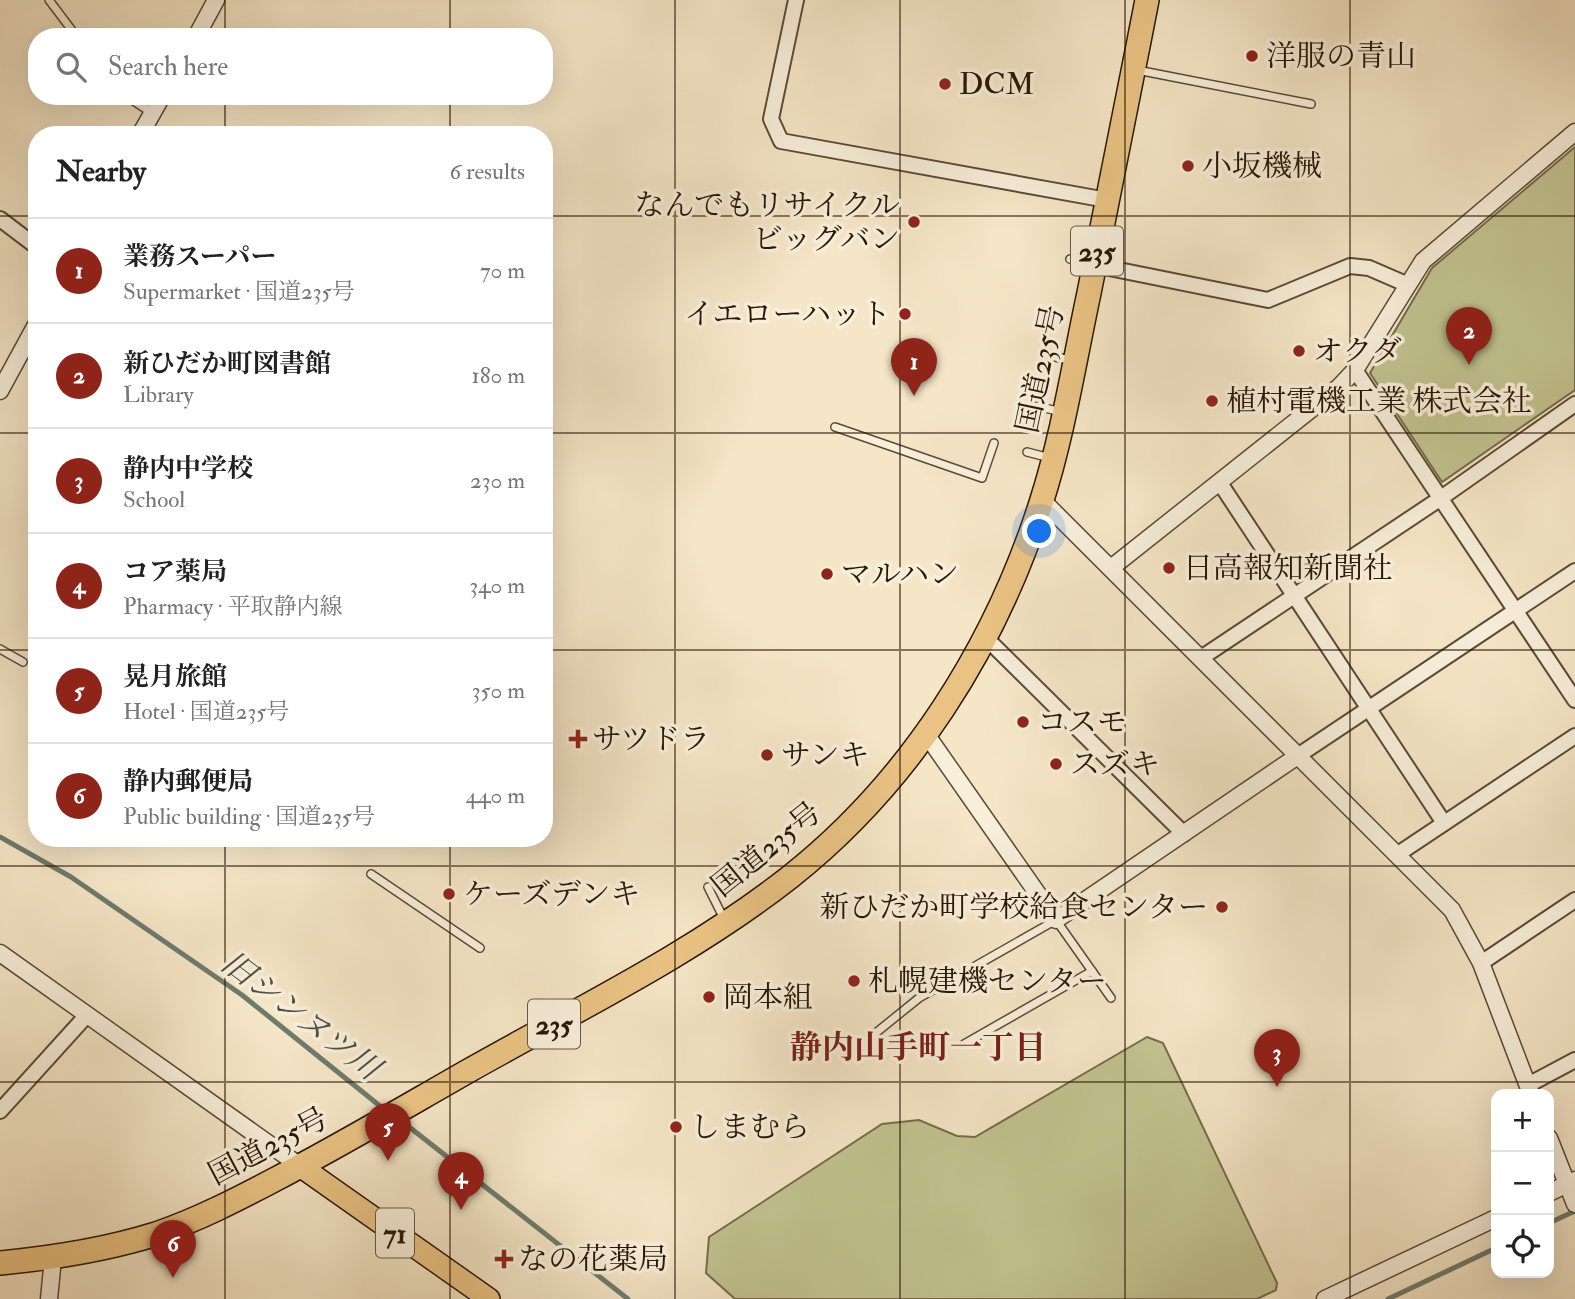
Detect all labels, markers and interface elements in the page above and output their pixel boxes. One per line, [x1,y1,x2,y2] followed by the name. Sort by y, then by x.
[28,28,553,105] search box
[1266,38,1416,75] place label: 洋服の青山
[52,48,90,86] icon: search
[1244,48,1260,64] marker: 洋服の青山
[108,51,228,83] text: Search here
[959,66,1034,103] place label: DCM
[937,76,953,92] marker: DCM
[1202,148,1322,185] place label: 小坂機械
[56,153,146,190] text: Nearby
[450,157,525,186] text: 6 results
[1180,158,1196,174] marker: 小坂機械
[634,187,900,258] place label: なんでもリサイクル ビッグバン
[906,214,922,230] marker: なんでもリサイクル ビッグバン
[1071,226,1123,276] road number: 235
[123,241,276,273] text: 業務スーパー
[75,256,83,285] text: 1
[480,256,525,285] text: 70 m
[123,277,355,306] text: Supermarket · 国道235号
[684,296,891,333] place label: イエローハット
[1009,302,1072,436] street label: 国道235号
[897,306,913,322] marker: イエローハット
[1446,307,1492,365] pin: 2
[1313,333,1402,370] place label: オクダ
[891,338,937,396] pin: 1
[1291,343,1307,359] marker: オクダ
[123,348,331,380] text: 新ひだか町図書館
[73,361,85,390] text: 2
[472,361,525,390] text: 180 m
[123,380,194,409] text: Library
[1226,383,1532,420] place label: 植村電機工業 株式会社
[1204,393,1220,409] marker: 植村電機工業 株式会社
[123,453,253,485] text: 静内中学校
[75,466,83,495] text: 3
[470,466,525,495] text: 230 m
[123,485,185,514] text: School
[1022,514,1056,548] your location
[1183,550,1393,587] place label: 日高報知新聞社
[123,556,227,588] text: コア薬局
[841,556,959,593] place label: マルハン
[1161,560,1177,576] marker: 日高報知新聞社
[819,566,835,582] marker: マルハン
[73,571,85,600] text: 4
[469,571,525,600] text: 340 m
[123,592,342,621] text: Pharmacy · 平取静内線
[123,661,227,693] text: 晃月旅館
[74,676,84,705] text: 5
[472,676,525,705] text: 350 m
[123,697,289,726] text: Hotel · 国道235号
[1037,704,1127,741] place label: コスモ
[1015,714,1031,730] marker: コスモ
[592,721,710,758] place label: サツドラ
[570,731,586,747] marker: サツドラ
[781,737,870,774] place label: サンキ
[1070,746,1160,783] place label: スズキ
[759,747,775,763] marker: サンキ
[1048,756,1064,772] marker: スズキ
[123,766,253,798] text: 静内郵便局
[73,781,85,810] text: 6
[466,781,525,810] text: 440 m
[704,794,828,905] street label: 国道235号
[123,802,375,831] text: Public building · 国道235号
[463,876,640,913] place label: ケーズデンキ
[441,886,457,902] marker: ケーズデンキ
[819,889,1208,926] place label: 新ひだか町学校給食センター
[1214,899,1230,915] marker: 新ひだか町学校給食センター
[213,943,390,1090] water label: 旧シンヌツ川
[868,963,1107,1000] place label: 札幌建機センター
[846,973,862,989] marker: 札幌建機センター
[723,979,813,1016] place label: 岡本組
[701,989,717,1005] marker: 岡本組
[528,1000,580,1048] road number: 235
[790,1028,1046,1068] district label: 静内山手町一丁目
[1254,1029,1300,1087] pin: 3
[1491,1089,1554,1278] map controls
[1491,1089,1554,1152] button: +
[202,1100,334,1193] street label: 国道235号
[365,1103,411,1161] pin: 5
[690,1109,810,1146] place label: しまむら
[668,1119,684,1135] marker: しまむら
[438,1152,484,1210] pin: 4
[1491,1152,1554,1215] button: −
[376,1208,414,1258] road number: 71
[1491,1215,1554,1278] button: locate
[150,1220,196,1278] pin: 6
[518,1241,668,1278] place label: なの花薬局
[496,1251,512,1267] marker: なの花薬局

